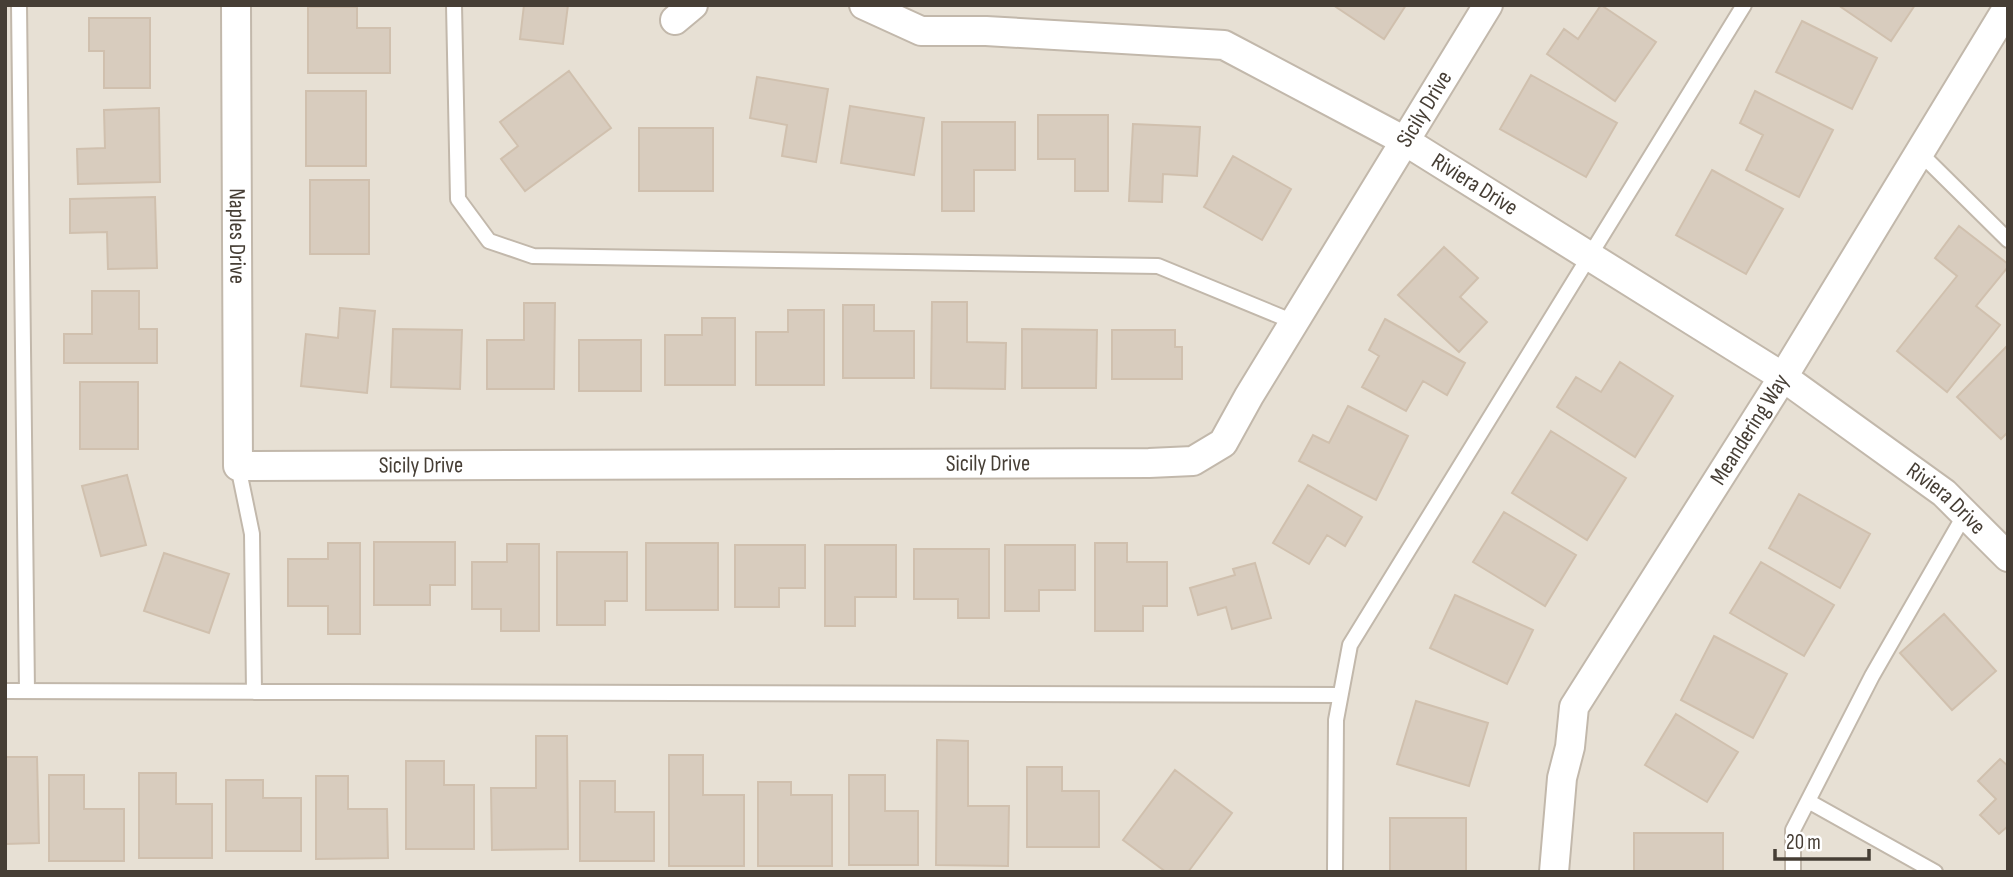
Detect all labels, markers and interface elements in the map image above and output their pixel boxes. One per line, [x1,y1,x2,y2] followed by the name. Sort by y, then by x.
[1390,66,1458,153] street label: Sicily Drive
[1426,147,1523,222] street label: Riviera Drive
[223,188,251,284] street label: Naples Drive
[1704,369,1795,490] street label: Meandering Way
[946,449,1030,478] street label: Sicily Drive
[379,451,463,480] street label: Sicily Drive
[1901,456,1991,540] street label: Riviera Drive
[1775,818,1870,862] scale bar
[1786,830,1821,855] text: 20 m

